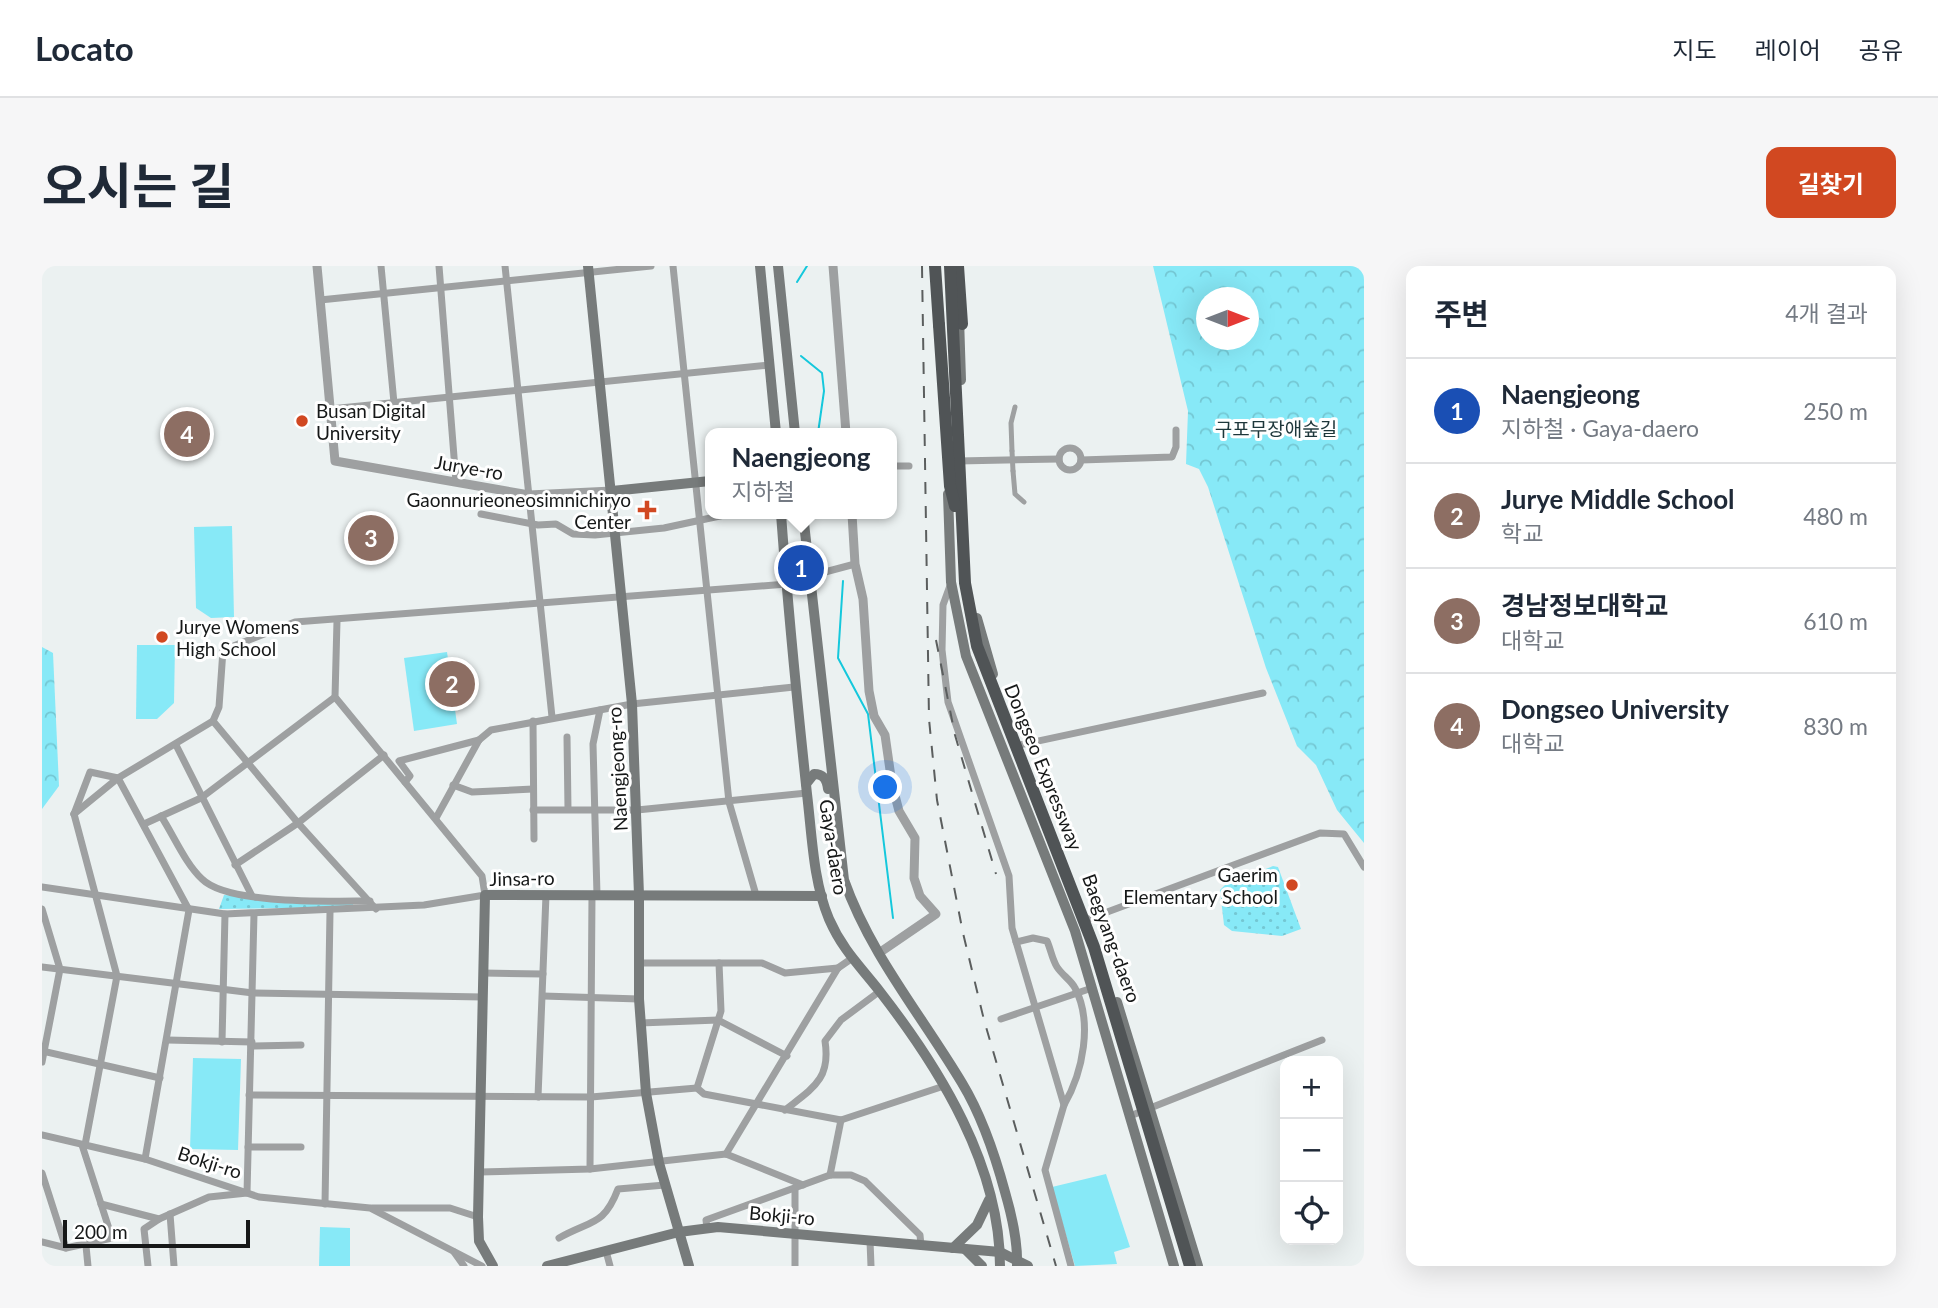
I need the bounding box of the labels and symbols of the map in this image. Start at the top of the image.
north arrow [1196,287,1259,350]
place label: Busan Digital University [316,399,426,444]
pin: 4 [164,408,210,460]
marker: Busan Digital University [294,413,310,429]
park label: 구포무장애숲길 [1215,417,1337,440]
street label: Jurye-ro [433,450,505,484]
place label: Gaonnurieoneosimnichiryo Center [406,488,631,533]
marker: Gaonnurieoneosimnichiryo Center [637,500,657,520]
pin: 3 [348,512,394,564]
pin: 1 [778,542,824,594]
place label: Jurye Womens High School [176,615,299,660]
marker: Jurye Womens High School [154,629,170,645]
pin: 2 [429,658,475,710]
street label: Dongseo Expressway [1000,680,1088,854]
street label: Naengjeong-ro [602,706,632,832]
your location [868,770,902,804]
street label: Gaya-daero [815,798,853,896]
place label: Gaerim Elementary School [1123,863,1278,908]
street label: Jinsa-ro [489,866,555,890]
street label: Baegyang-daero [1078,870,1146,1006]
marker: Gaerim Elementary School [1284,877,1300,893]
street label: Bokji-ro [175,1141,245,1183]
street label: Bokji-ro [748,1201,816,1229]
scale bar [63,1217,250,1249]

